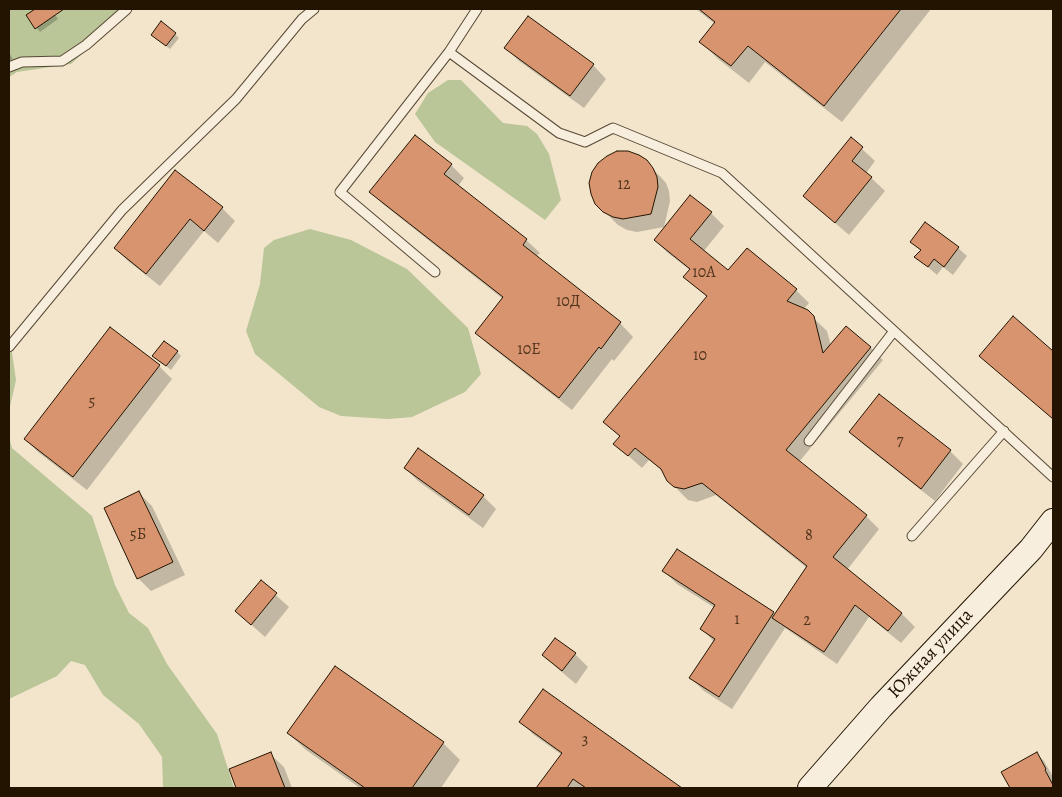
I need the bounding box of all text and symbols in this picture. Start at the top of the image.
house number: 12 [617,175,631,195]
house number: 10А [692,263,716,283]
house number: 10Д [556,292,580,312]
house number: 10Е [517,340,541,360]
house number: 10 [693,346,707,366]
house number: 5 [89,392,95,412]
house number: 7 [897,431,903,451]
house number: 5Б [130,525,146,545]
house number: 8 [805,526,813,546]
street label: Южная улица [884,604,978,704]
house number: 1 [734,610,740,630]
house number: 2 [803,611,811,631]
house number: 3 [582,730,588,750]

